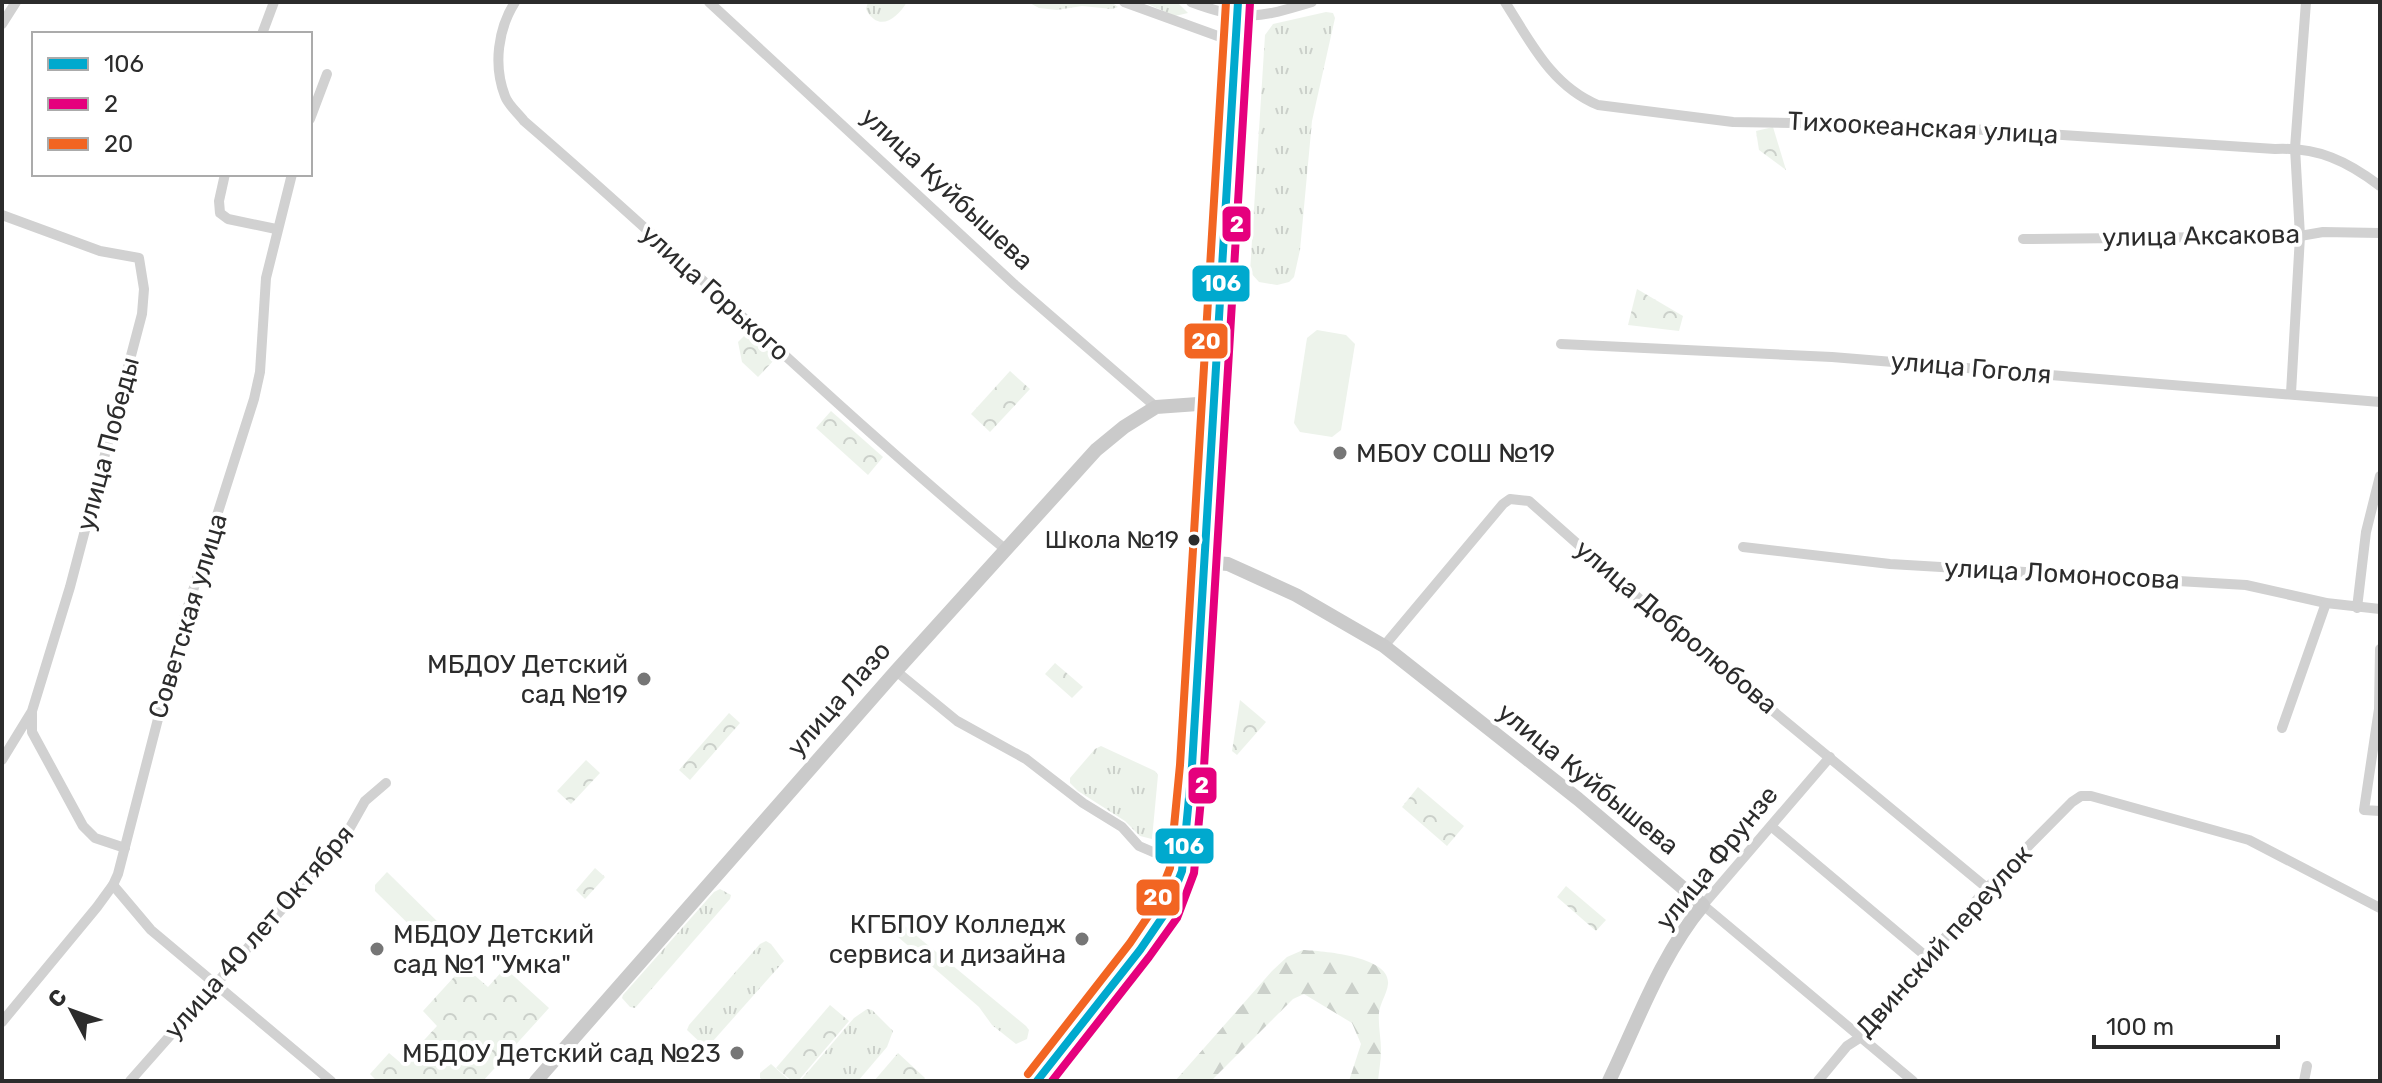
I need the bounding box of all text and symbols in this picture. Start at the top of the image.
legend [32,32,312,176]
text: 106 [104,50,144,78]
text: 2 [104,90,118,118]
street label: улица Куйбышева [855,101,1039,277]
street label: Тихоокеанская улица [1787,105,2059,151]
text: 20 [104,130,133,158]
line badge: 2 [1221,205,1252,243]
text: 2 [1230,211,1244,238]
street label: улица Горького [634,218,796,368]
street label: улица Аксакова [2102,219,2300,253]
line badge: 106 [1191,264,1251,303]
text: 106 [1201,270,1241,297]
line badge: 20 [1183,322,1229,360]
text: 20 [1191,328,1221,355]
street label: улица Гоголя [1889,346,2053,390]
street label: улица Победы [70,354,146,534]
place label: МБОУ СОШ №19 [1356,438,1555,469]
marker: МБОУ СОШ №19 [1331,444,1349,462]
street label: Советская улица [142,510,234,722]
place label: Школа №19 [1045,526,1179,554]
marker: Школа №19 [1186,532,1202,548]
street label: улица Добролюбова [1569,533,1783,721]
street label: улица Ломоносова [1943,552,2181,596]
street label: улица Лазо [781,635,897,763]
place label: МБДОУ Детский сад №19 [427,649,628,710]
marker: МБДОУ Детский сад №19 [635,670,653,688]
street label: улица Куйбышева [1491,696,1685,862]
line badge: 2 [1187,766,1218,805]
text: 2 [1195,772,1209,799]
street label: улица Фрунзе [1649,780,1785,936]
street label: улица 40 лет Октября [158,819,360,1045]
line badge: 106 [1154,827,1215,865]
text: 106 [1164,833,1204,860]
street label: Двинский переулок [1850,838,2038,1043]
line badge: 20 [1135,878,1181,917]
text: 20 [1143,884,1173,911]
place label: КГБПОУ Колледж сервиса и дизайна [829,909,1066,970]
place label: МБДОУ Детский сад №1 "Умка" [393,919,594,980]
marker: КГБПОУ Колледж сервиса и дизайна [1073,930,1091,948]
marker: МБДОУ Детский сад №1 "Умка" [368,940,386,958]
north arrow [32,971,112,1051]
text: С [42,984,73,1013]
scale bar [2094,999,2278,1049]
text: 100 m [2106,1013,2174,1041]
place label: МБДОУ Детский сад №23 [402,1038,721,1069]
marker: МБДОУ Детский сад №23 [728,1044,746,1062]

